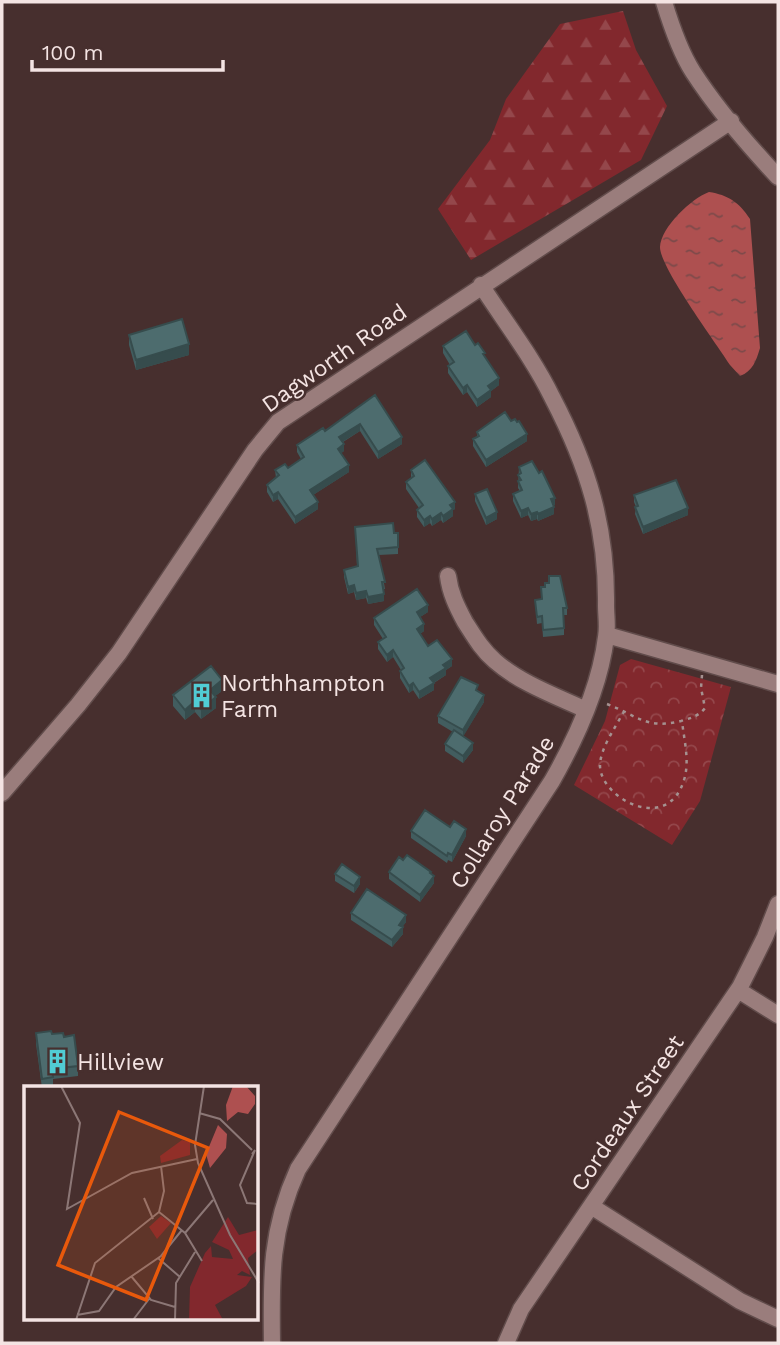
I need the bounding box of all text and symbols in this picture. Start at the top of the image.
scale bar [32,28,222,72]
text: 100 m [42,40,104,65]
street label: Dagworth Road [257,298,412,418]
place label: Northhampton Farm [221,670,385,723]
building icon: Northhampton Farm [187,682,215,710]
street label: Collaroy Parade [445,731,560,894]
street label: Cordeaux Street [565,1030,690,1196]
building icon: Hillview [43,1048,71,1076]
place label: Hillview [77,1049,164,1076]
inset map [24,1086,259,1320]

